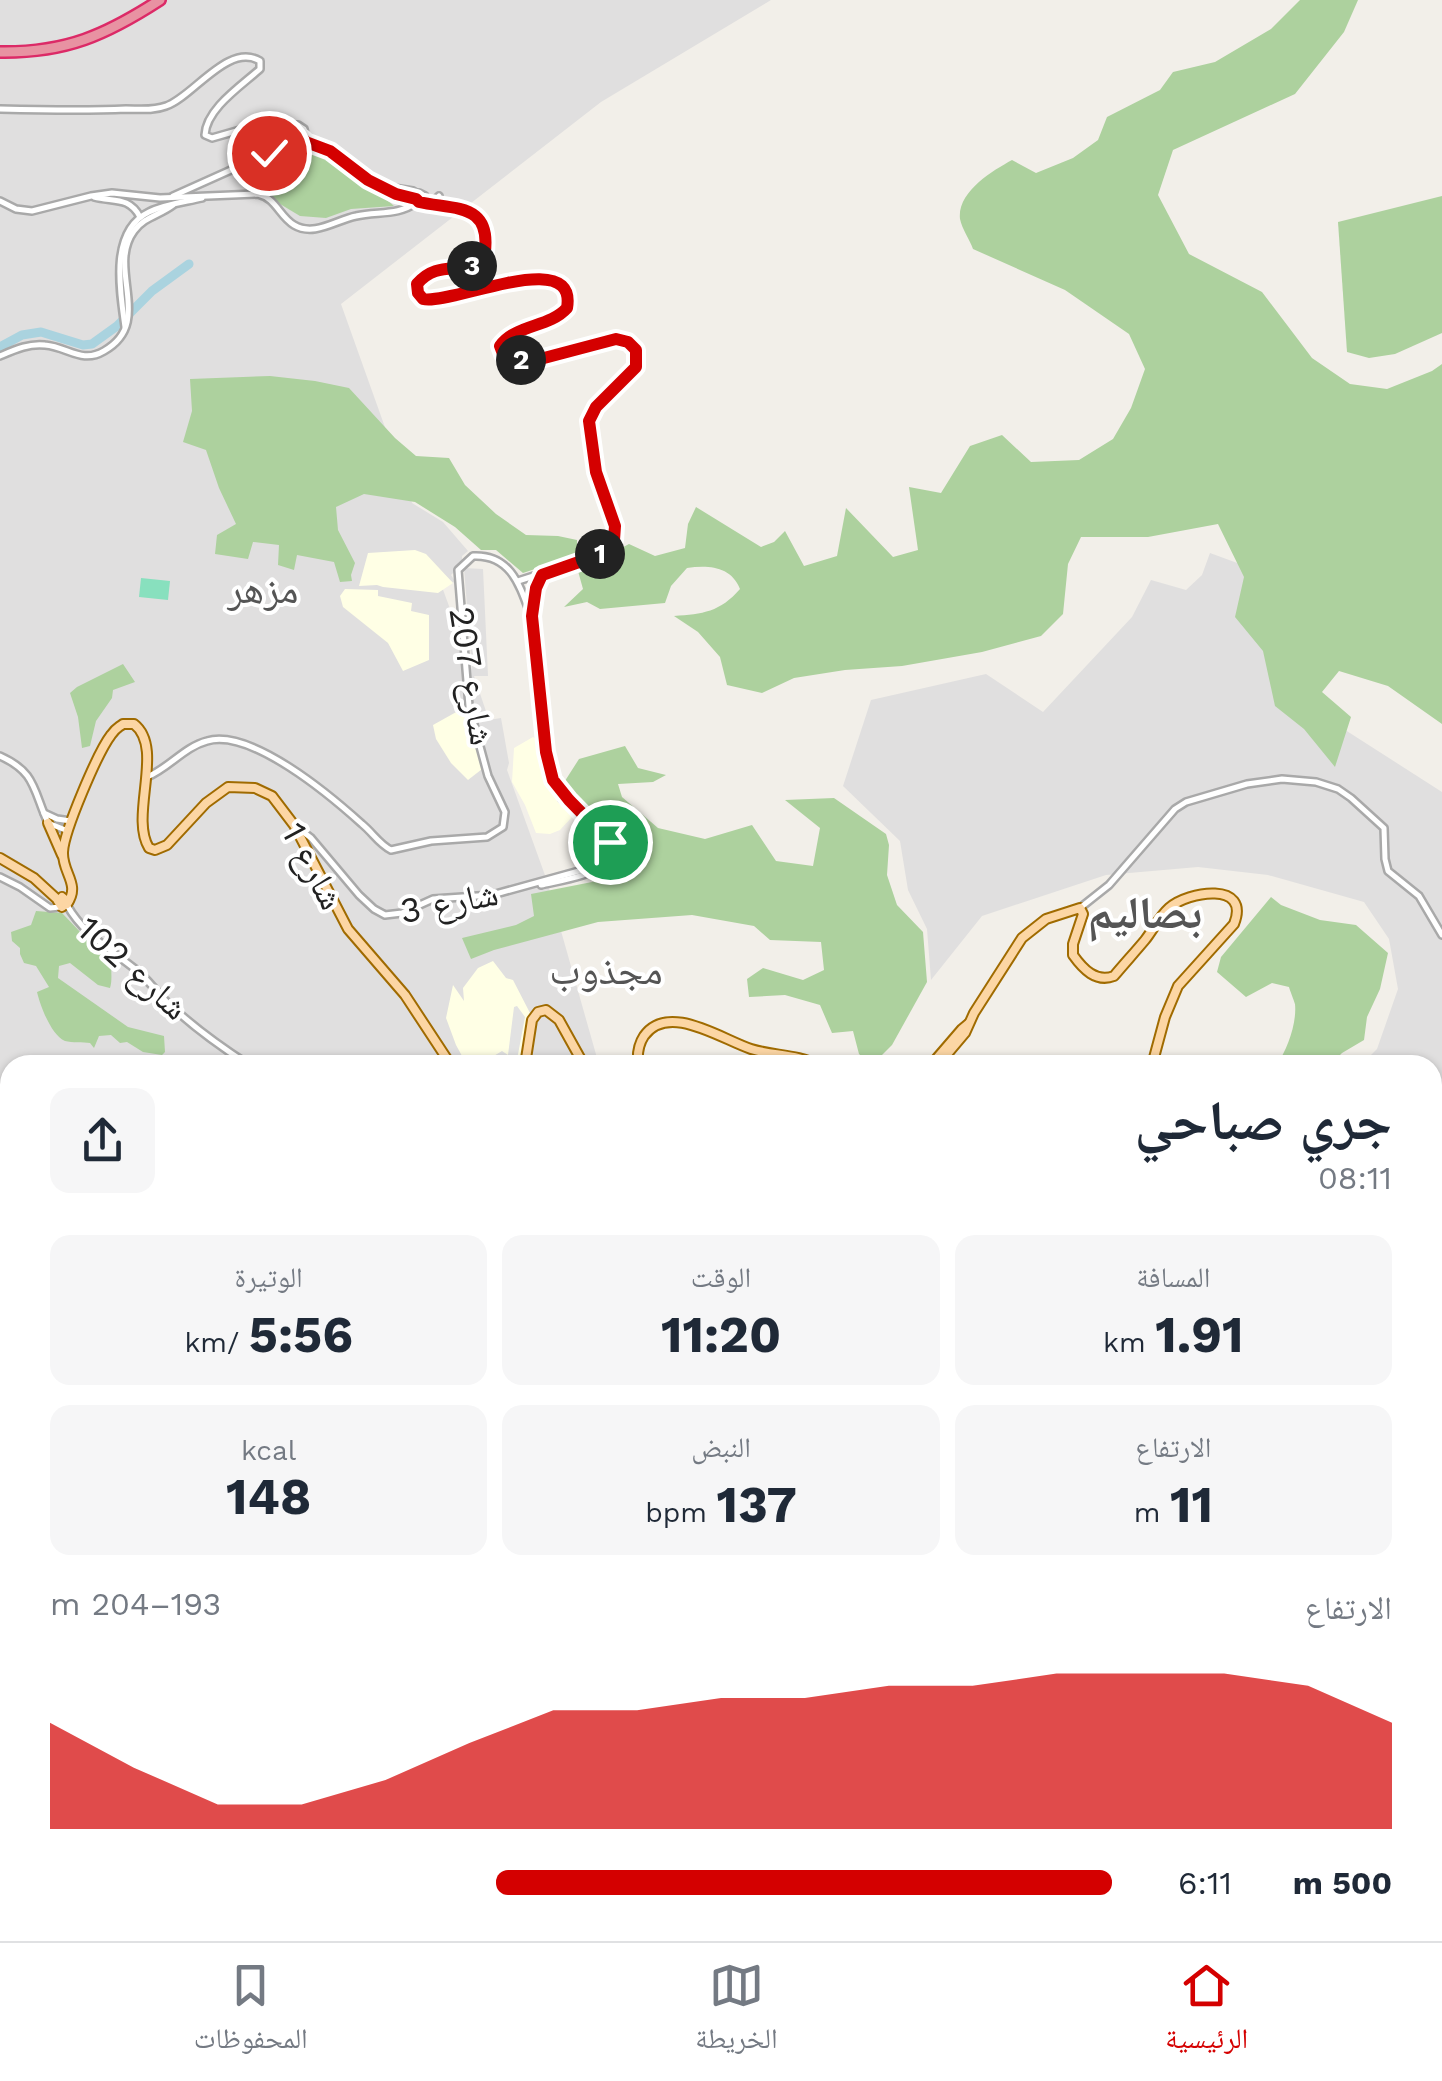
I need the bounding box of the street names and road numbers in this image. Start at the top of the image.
street label: شارع 207 [439,604,504,748]
street label: شارع 1 [272,815,353,917]
street label: شارع 3 [396,872,502,933]
street label: شارع 102 [68,907,197,1029]

